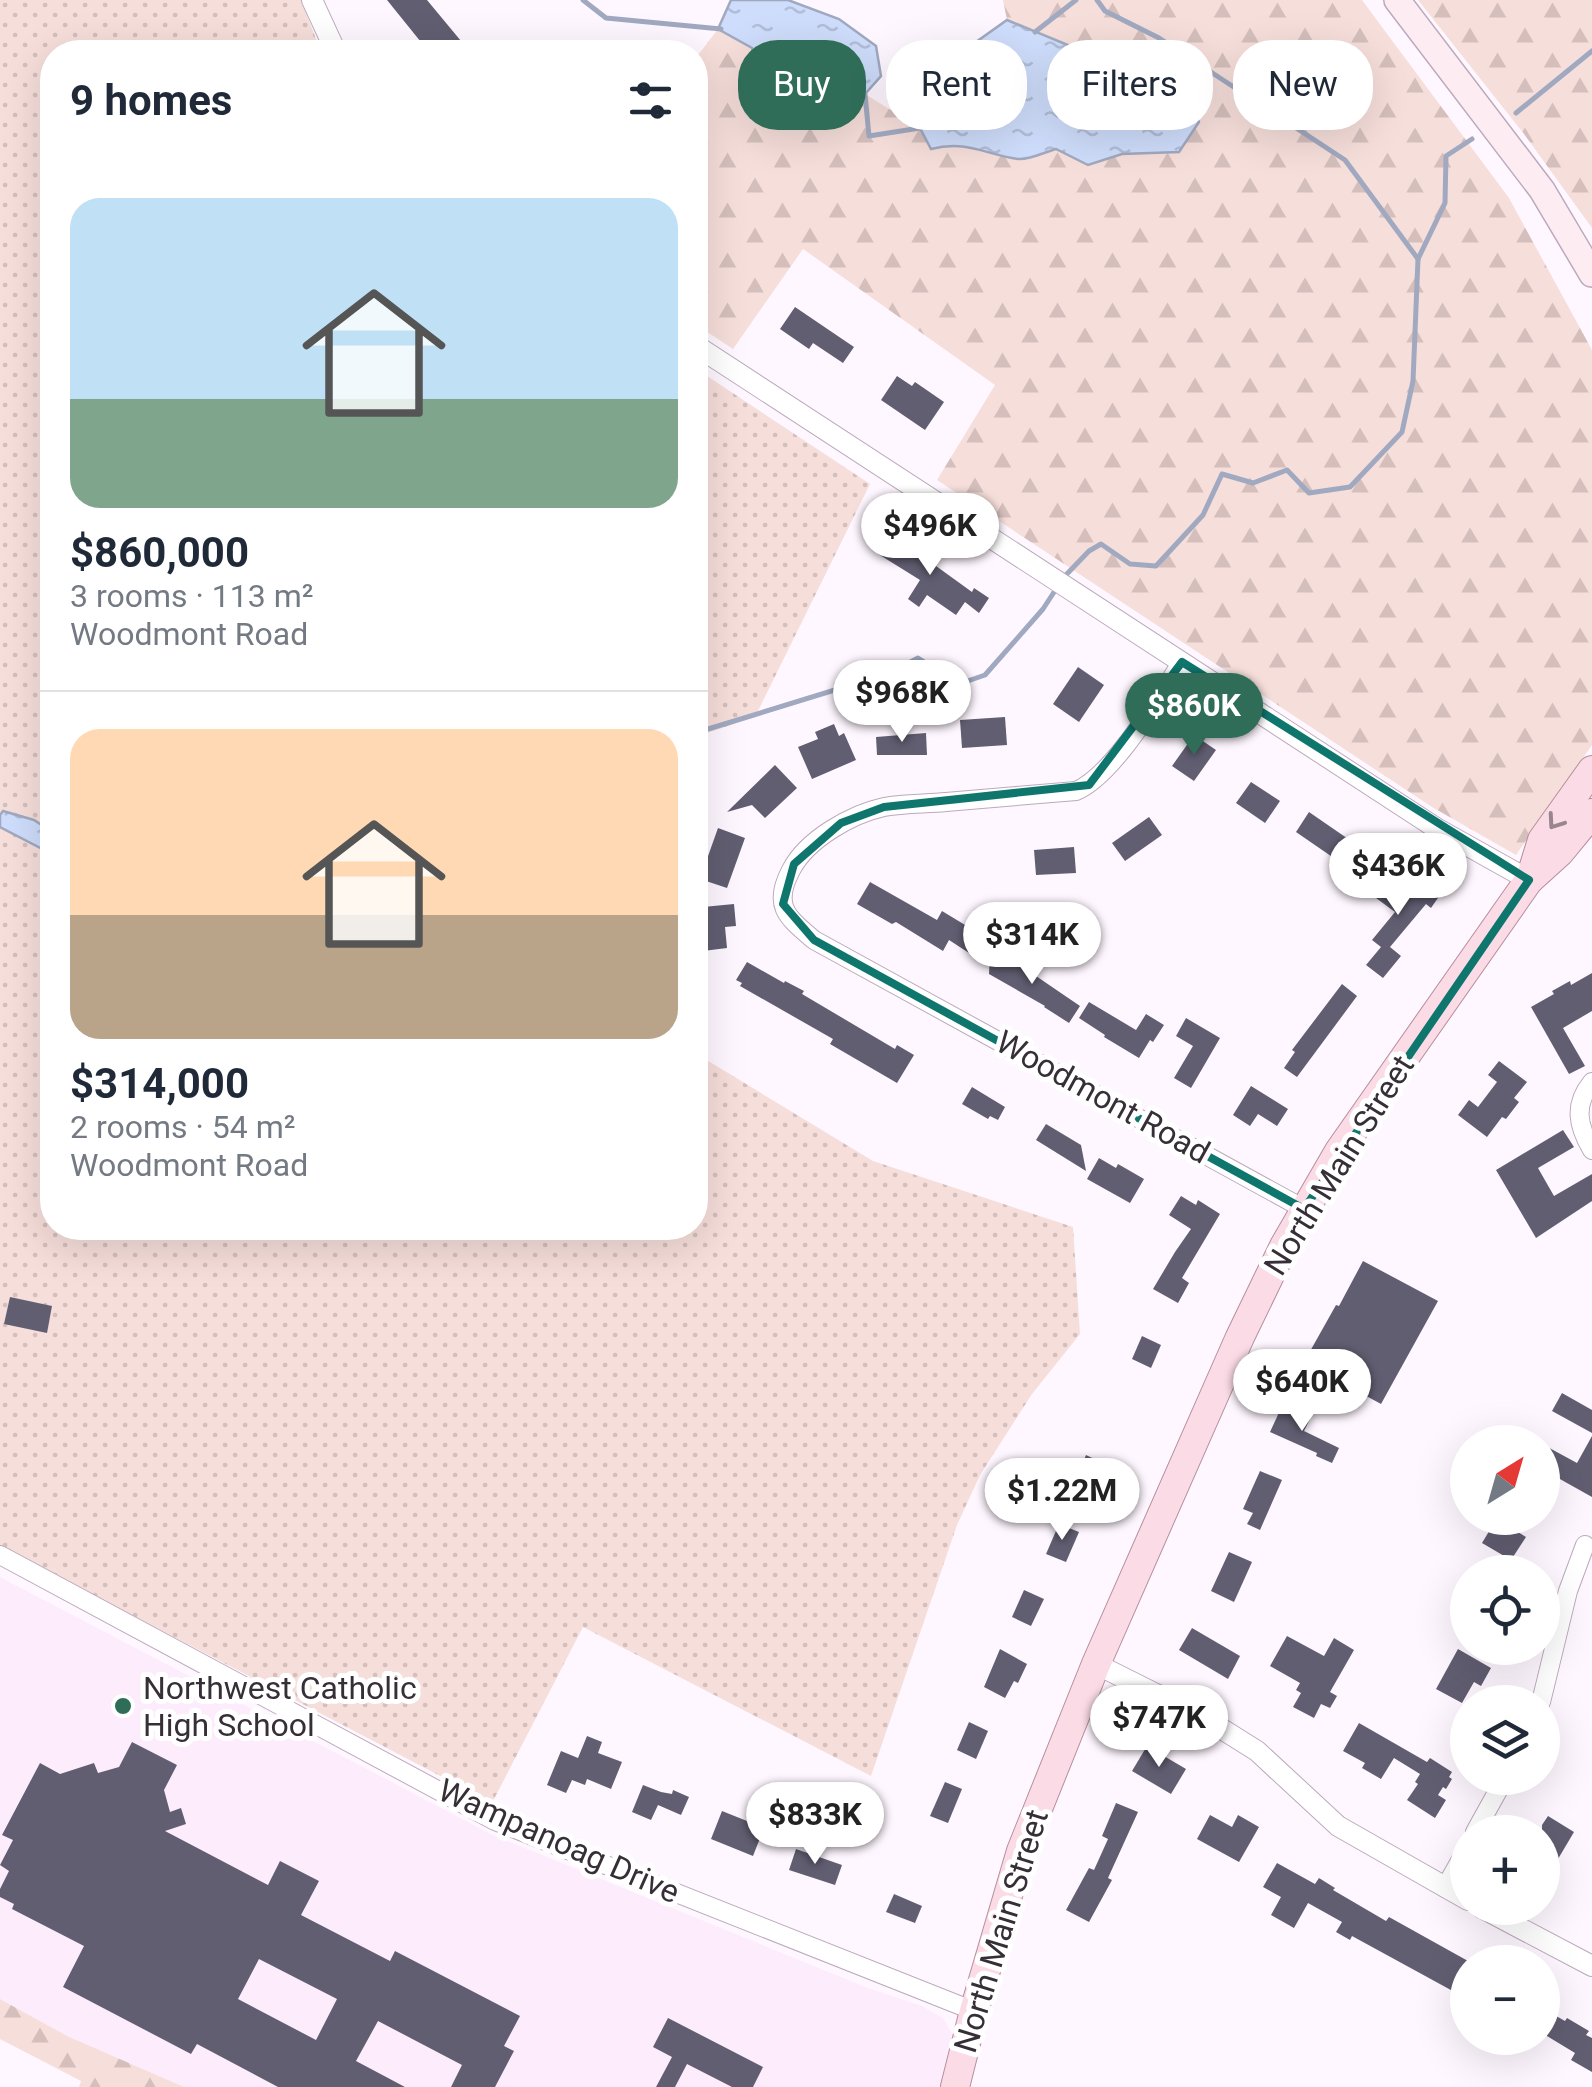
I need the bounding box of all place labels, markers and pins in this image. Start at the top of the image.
pin: $496K [860,493,1000,578]
pin: $968K [832,660,972,745]
pin: $860K [1124,673,1264,758]
pin: $436K [1328,833,1468,918]
pin: $314K [962,902,1102,987]
pin: $640K [1232,1349,1372,1434]
pin: $1.22M [981,1458,1143,1543]
place label: Northwest Catholic High School [143,1669,417,1744]
pin: $747K [1089,1685,1229,1770]
marker: Northwest Catholic High School [112,1695,134,1717]
pin: $833K [745,1782,885,1867]

